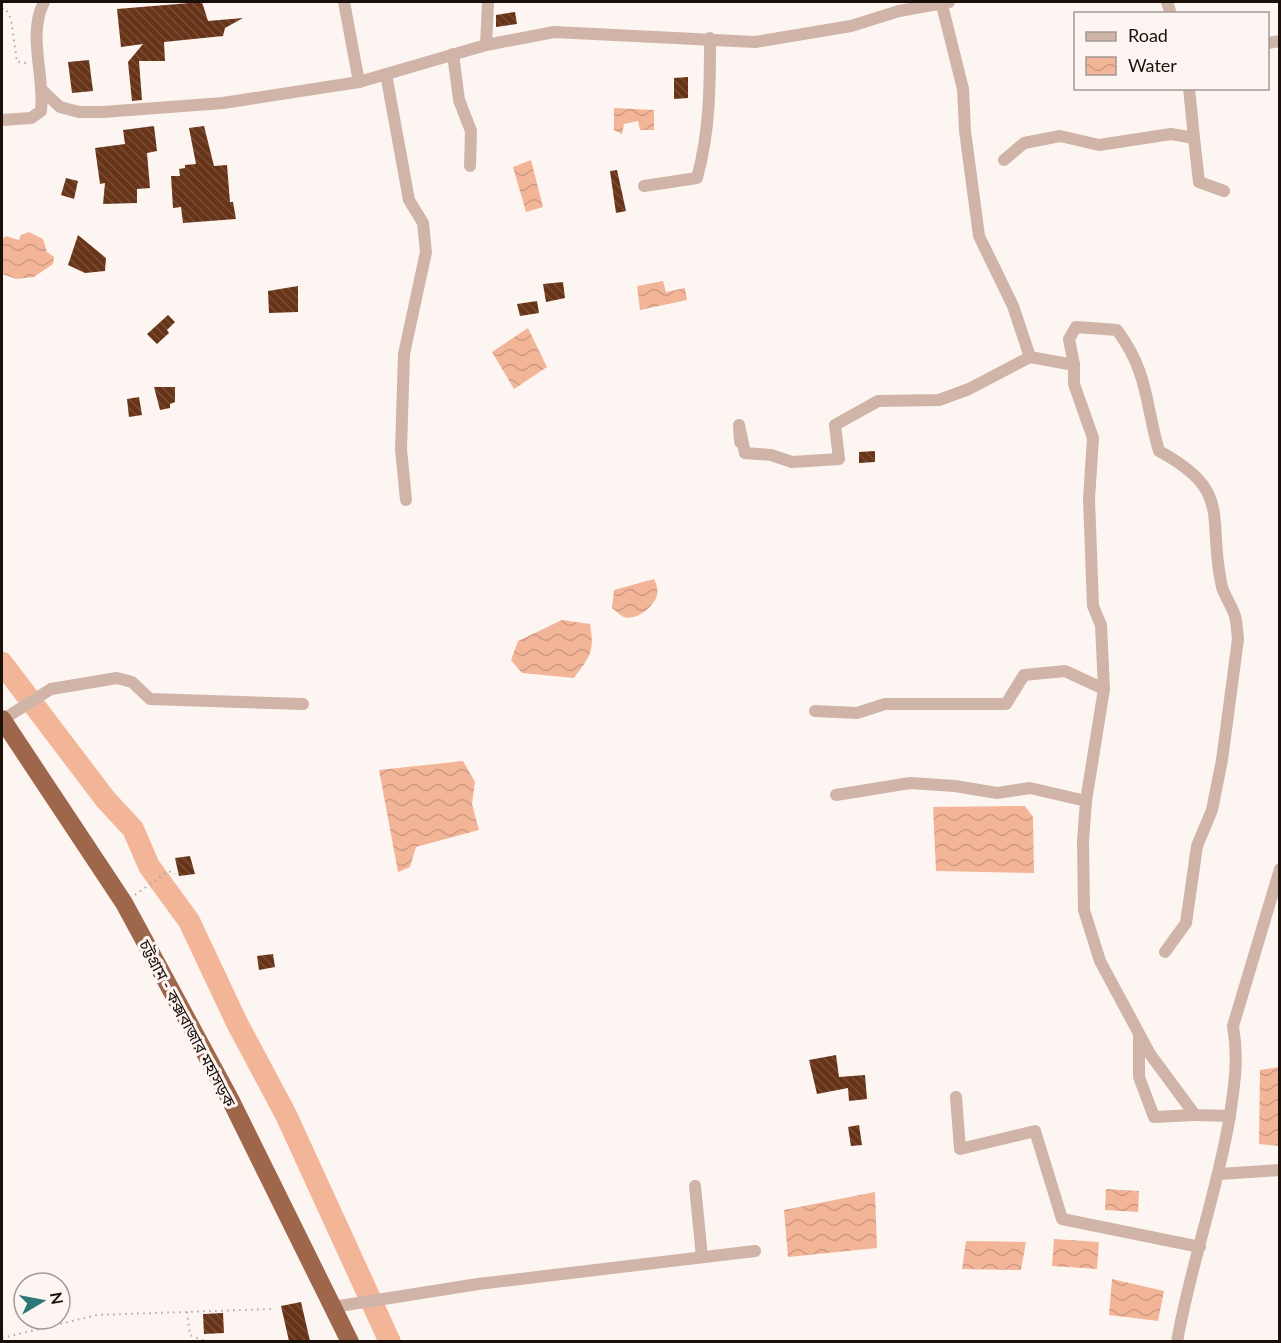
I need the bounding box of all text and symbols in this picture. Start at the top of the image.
legend [1074,12,1269,90]
text: Road [1128,24,1168,46]
text: Water [1128,54,1177,76]
street label: চট্টগ্রাম - কক্সবাজার মহাসড়ক [135,935,241,1111]
north arrow [12,1271,72,1331]
text: N [47,1291,68,1306]

